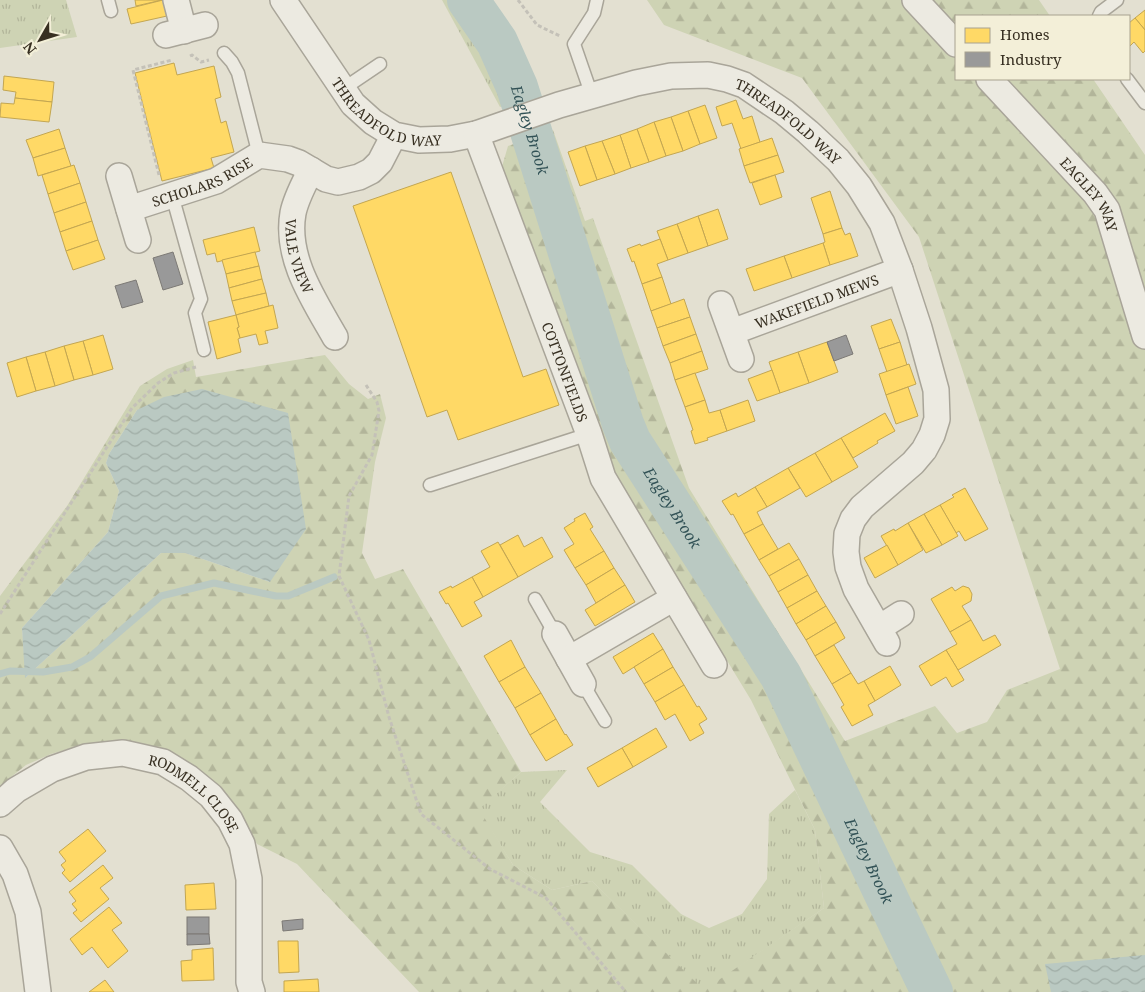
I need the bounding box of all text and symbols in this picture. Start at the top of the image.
north arrow [15,15,65,65]
legend [955,15,1130,80]
text: Homes [1000,24,1050,44]
text: N [19,38,40,59]
text: Industry [1000,49,1062,69]
street label: THREADFOLD WAY [328,73,442,151]
street label: THREADFOLD WAY [733,73,846,168]
water label: Eagley Brook [507,82,554,177]
street label: SCHOLARS RISE [149,152,256,211]
street label: EAGLEY WAY [1057,153,1123,234]
street label: VALE VIEW [282,218,319,297]
street label: WAKEFIELD MEWS [752,269,881,332]
street label: COTTONFIELDS [538,319,593,424]
water label: Eagley Brook [639,462,706,552]
street label: RODMELL CLOSE [147,750,244,836]
water label: Eagley Brook [840,814,898,907]

